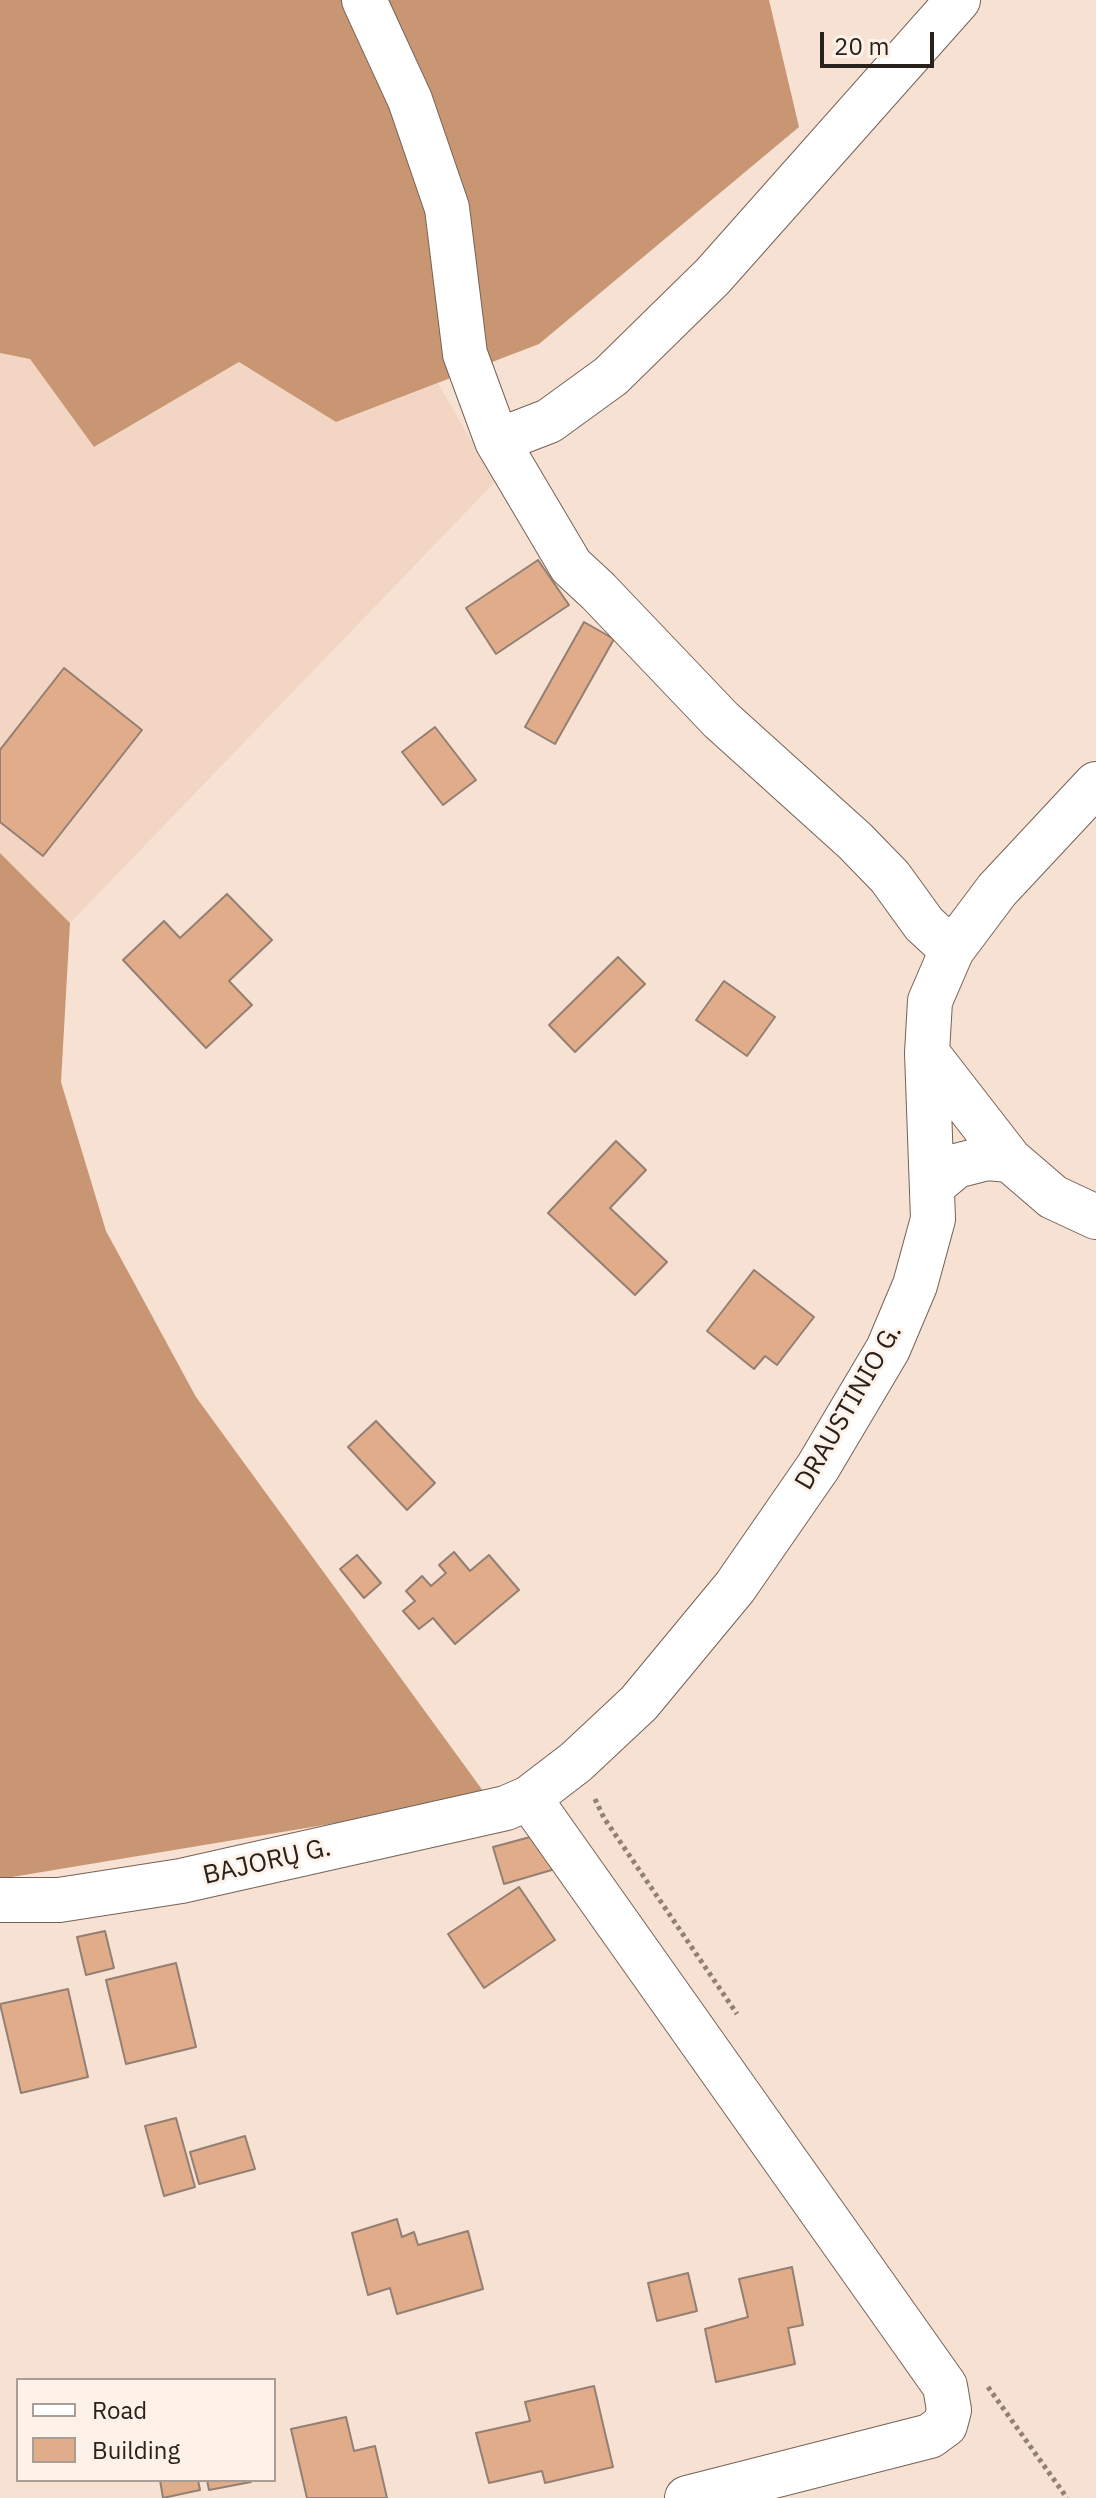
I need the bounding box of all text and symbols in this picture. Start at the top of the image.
scale bar [824,16,938,66]
text: 20 m [834,30,889,62]
street label: DRAUSTINIO G. [789,1319,909,1495]
street label: BAJORŲ G. [200,1832,334,1892]
legend [16,2378,276,2482]
text: Road [92,2394,147,2426]
text: Building [92,2434,180,2466]

